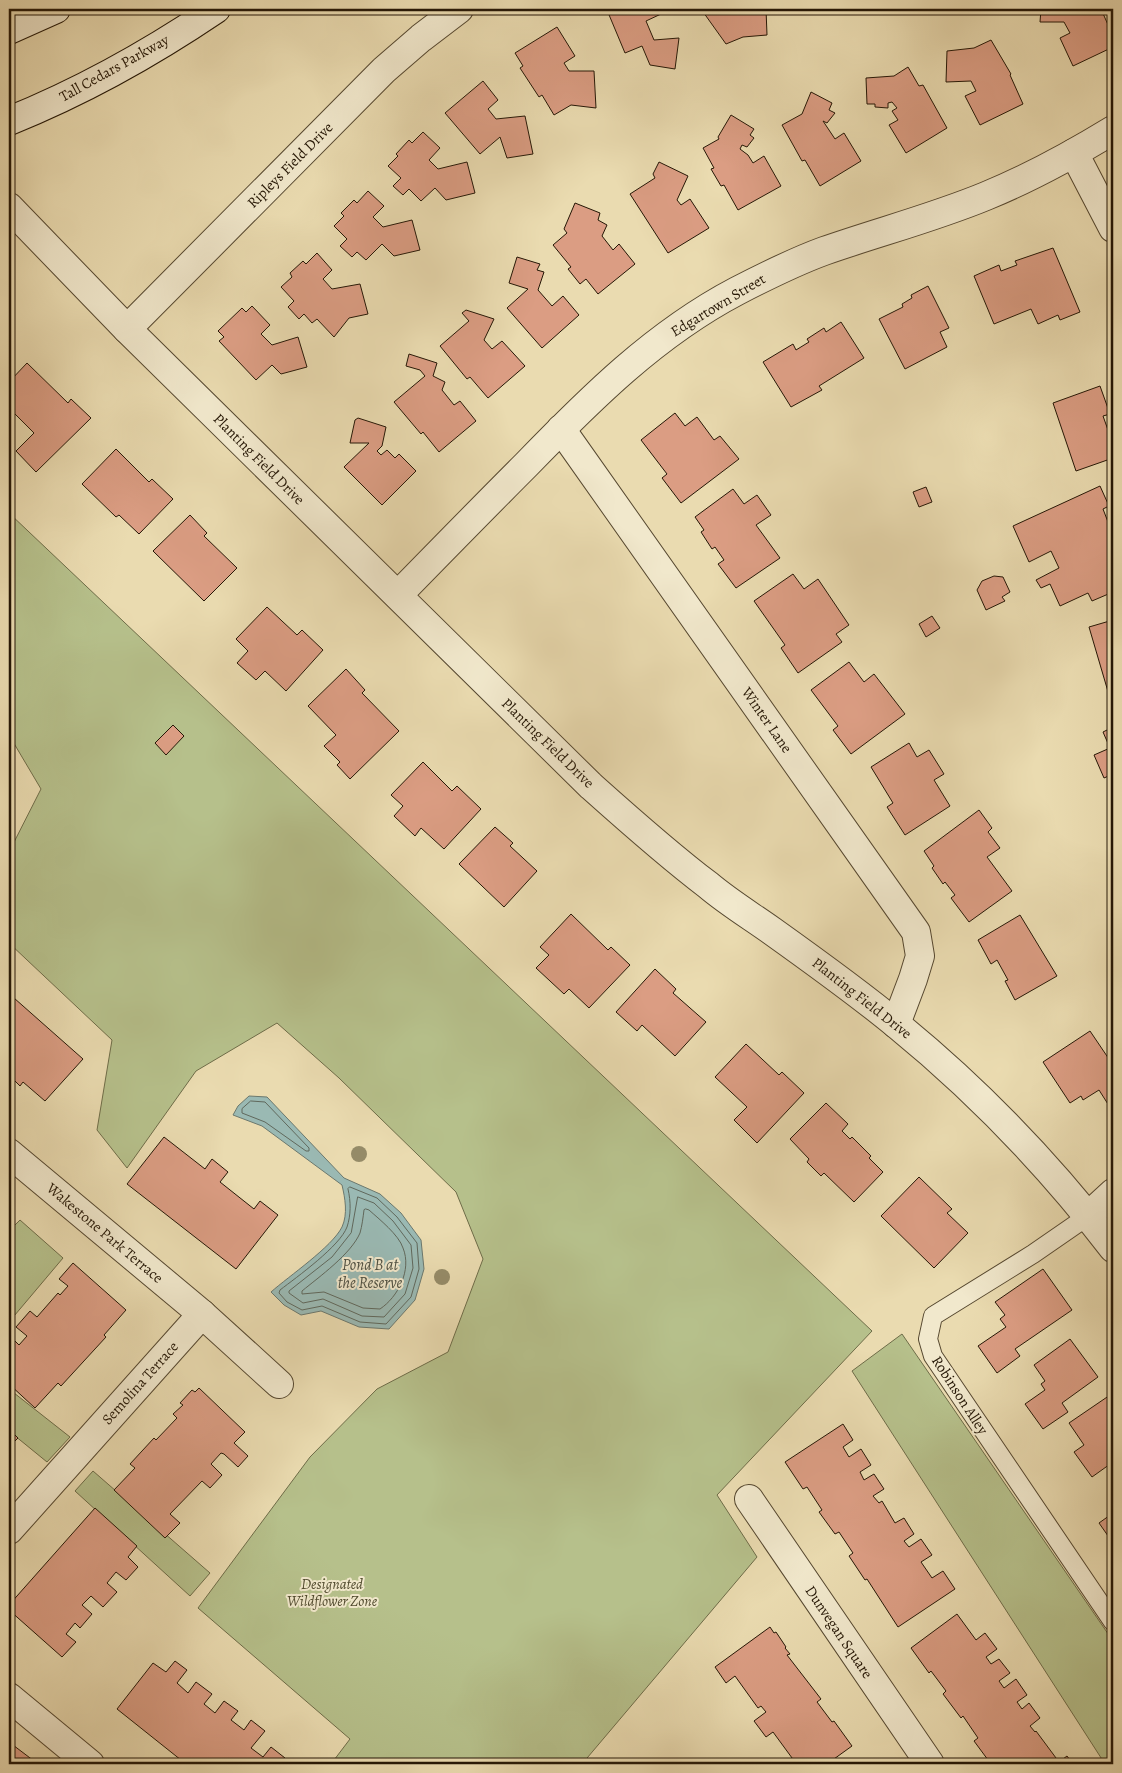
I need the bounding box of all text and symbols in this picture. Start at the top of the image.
street label: Tall Cedars Parkway [56,29,173,106]
street label: Ripleys Field Drive [243,117,338,212]
street label: Edgartown Street [667,269,769,341]
street label: Planting Field Drive [209,409,309,509]
street label: Winter Lane [737,682,797,757]
street label: Planting Field Drive [497,694,599,793]
street label: Planting Field Drive [808,953,916,1044]
street label: Wakestone Park Terrace [42,1178,168,1288]
water label: Pond B at the Reserve [338,1254,403,1294]
street label: Semolina Terrace [97,1337,183,1429]
street label: Robinson Alley [927,1352,993,1439]
park label: Designated Wildflower Zone [287,1574,378,1611]
street label: Dunvegan Square [801,1582,878,1683]

